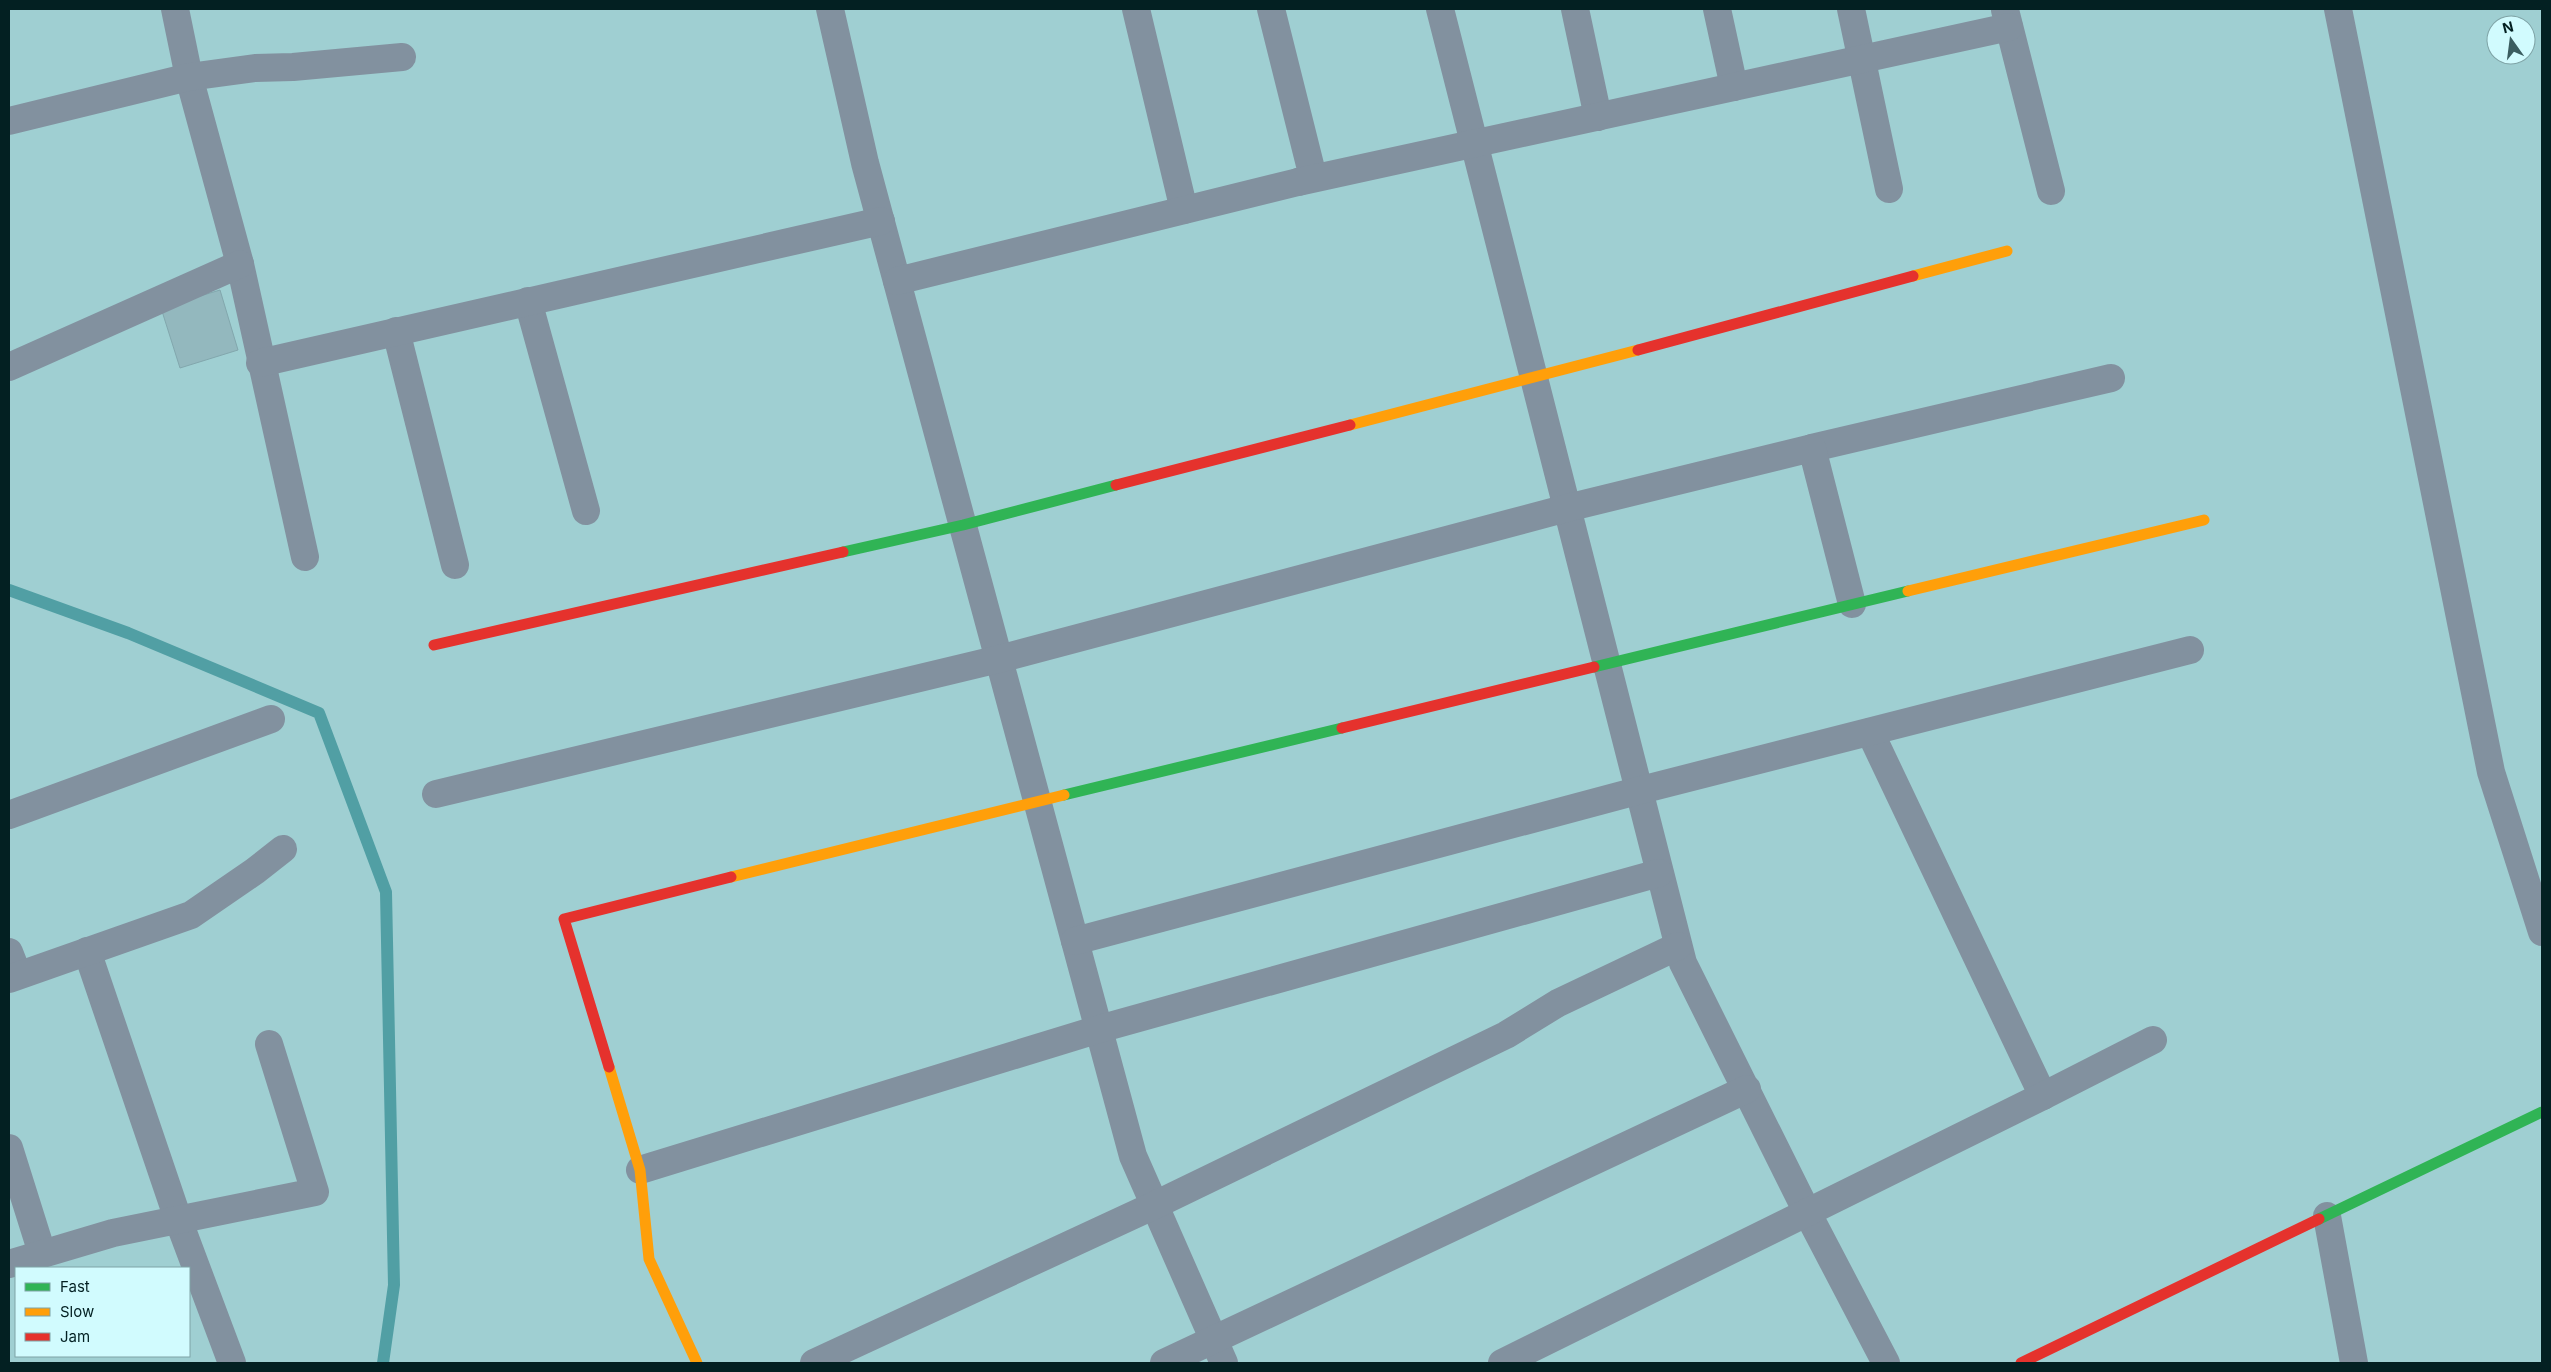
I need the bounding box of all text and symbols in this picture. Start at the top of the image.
north arrow [2486,15,2536,65]
text: N [2501,17,2515,36]
legend [15,1267,190,1357]
text: Fast [60,1277,90,1296]
text: Slow [60,1302,94,1321]
text: Jam [60,1327,90,1346]

